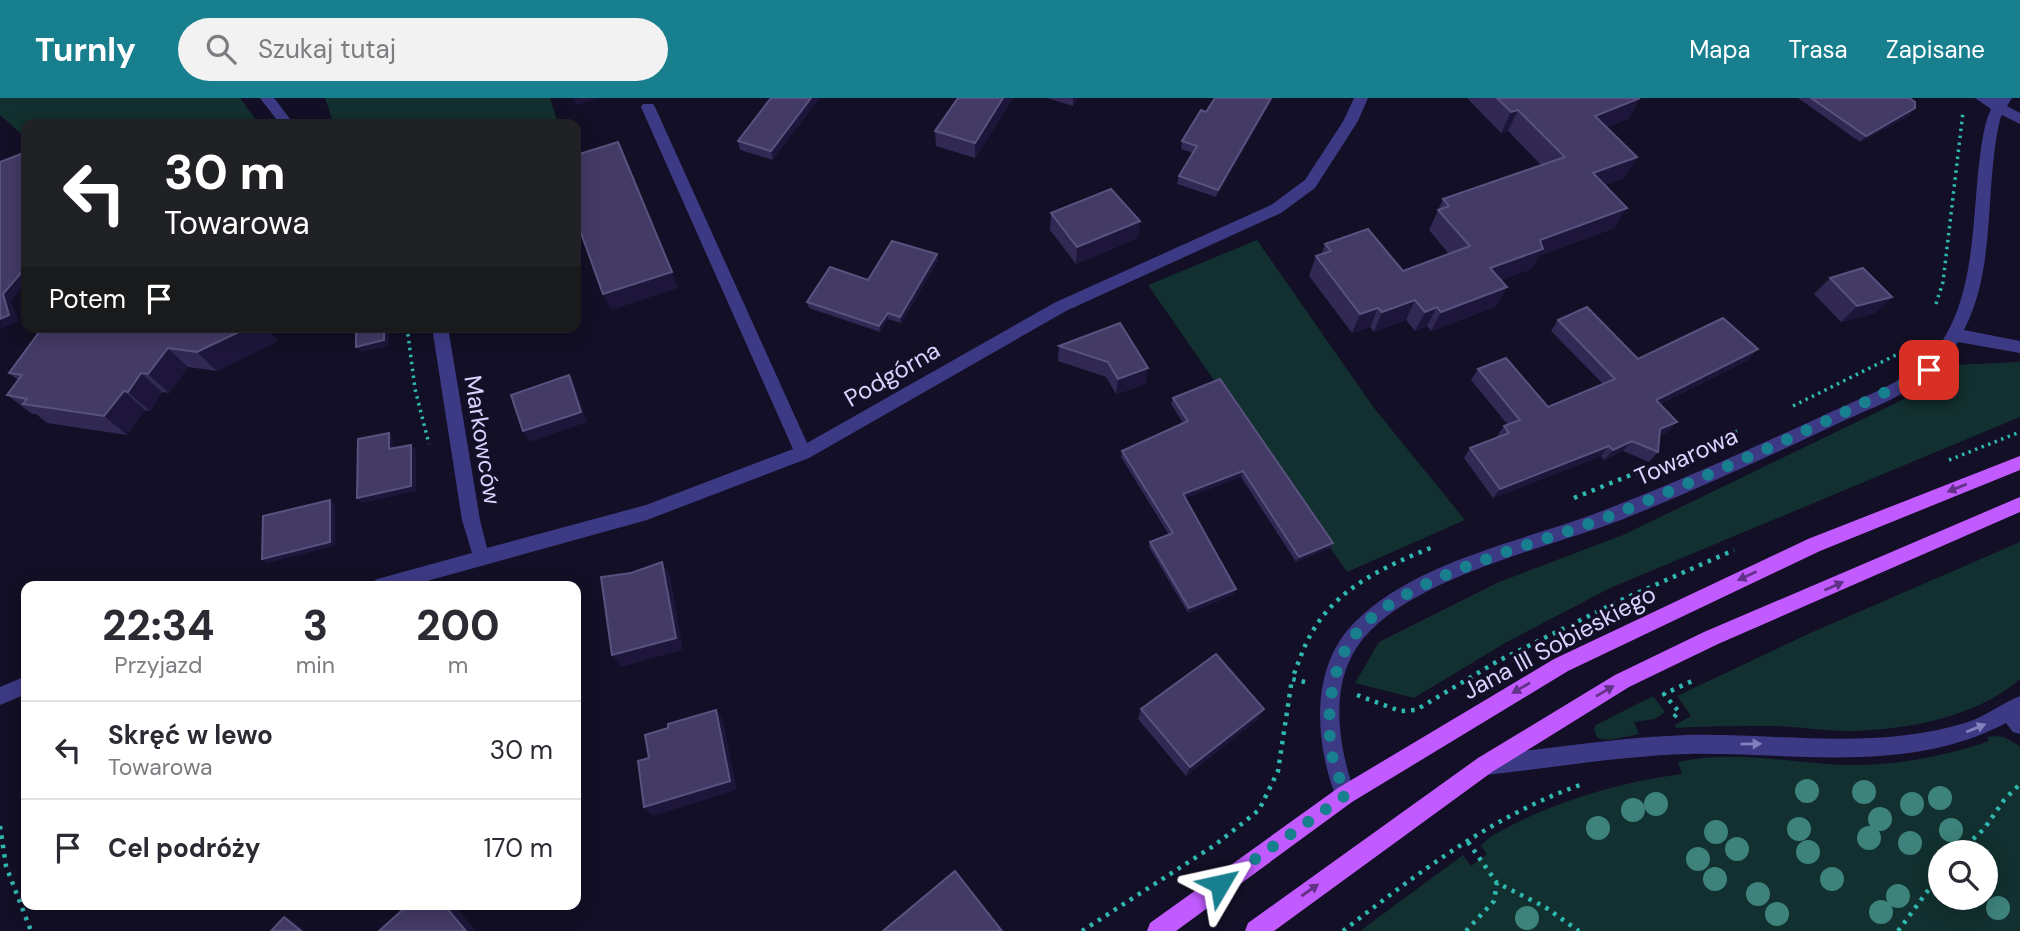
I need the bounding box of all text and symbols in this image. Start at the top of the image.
search box [178,18,668,81]
text: Turnly [35,28,136,71]
icon: search [202,30,240,68]
text: Szukaj tutaj [258,32,396,66]
text: Mapa [1689,34,1751,65]
text: Trasa [1789,34,1848,65]
text: Zapisane [1886,34,1985,65]
text: 30 m [164,140,286,204]
icon: left [49,147,140,238]
text: Towarowa [164,202,310,244]
icon: arrive [140,280,178,318]
text: Potem [49,282,126,316]
street label: Podgórna [839,334,945,414]
pin [1899,340,1959,400]
icon: arrive [1910,351,1948,389]
street label: Markowców [457,373,509,507]
street label: Towarowa [1630,420,1742,492]
one-way arrow [1946,483,1967,494]
one-way arrow [1737,570,1757,582]
street label: Jana III Sobieskiego [1457,578,1661,706]
one-way arrow [1824,580,1845,591]
text: 22:34 [102,598,215,653]
text: 3 [303,598,328,653]
text: 200 [416,598,500,653]
text: Przyjazd [114,650,203,680]
text: min [296,650,335,680]
text: m [448,650,468,680]
one-way arrow [1512,682,1531,694]
one-way arrow [1596,685,1615,697]
text: Skręć w lewo [108,718,273,752]
one-way arrow [1966,722,1987,733]
icon: left [49,731,87,769]
text: 30 m [490,733,553,767]
one-way arrow [1741,738,1763,750]
text: Towarowa [108,752,213,782]
icon: arrive [49,829,87,867]
text: Cel podróży [108,831,261,865]
text: 170 m [484,831,553,865]
map controls [1928,840,1998,910]
button: search [1928,840,1998,910]
position arrow [1183,847,1257,921]
one-way arrow [1301,883,1319,897]

